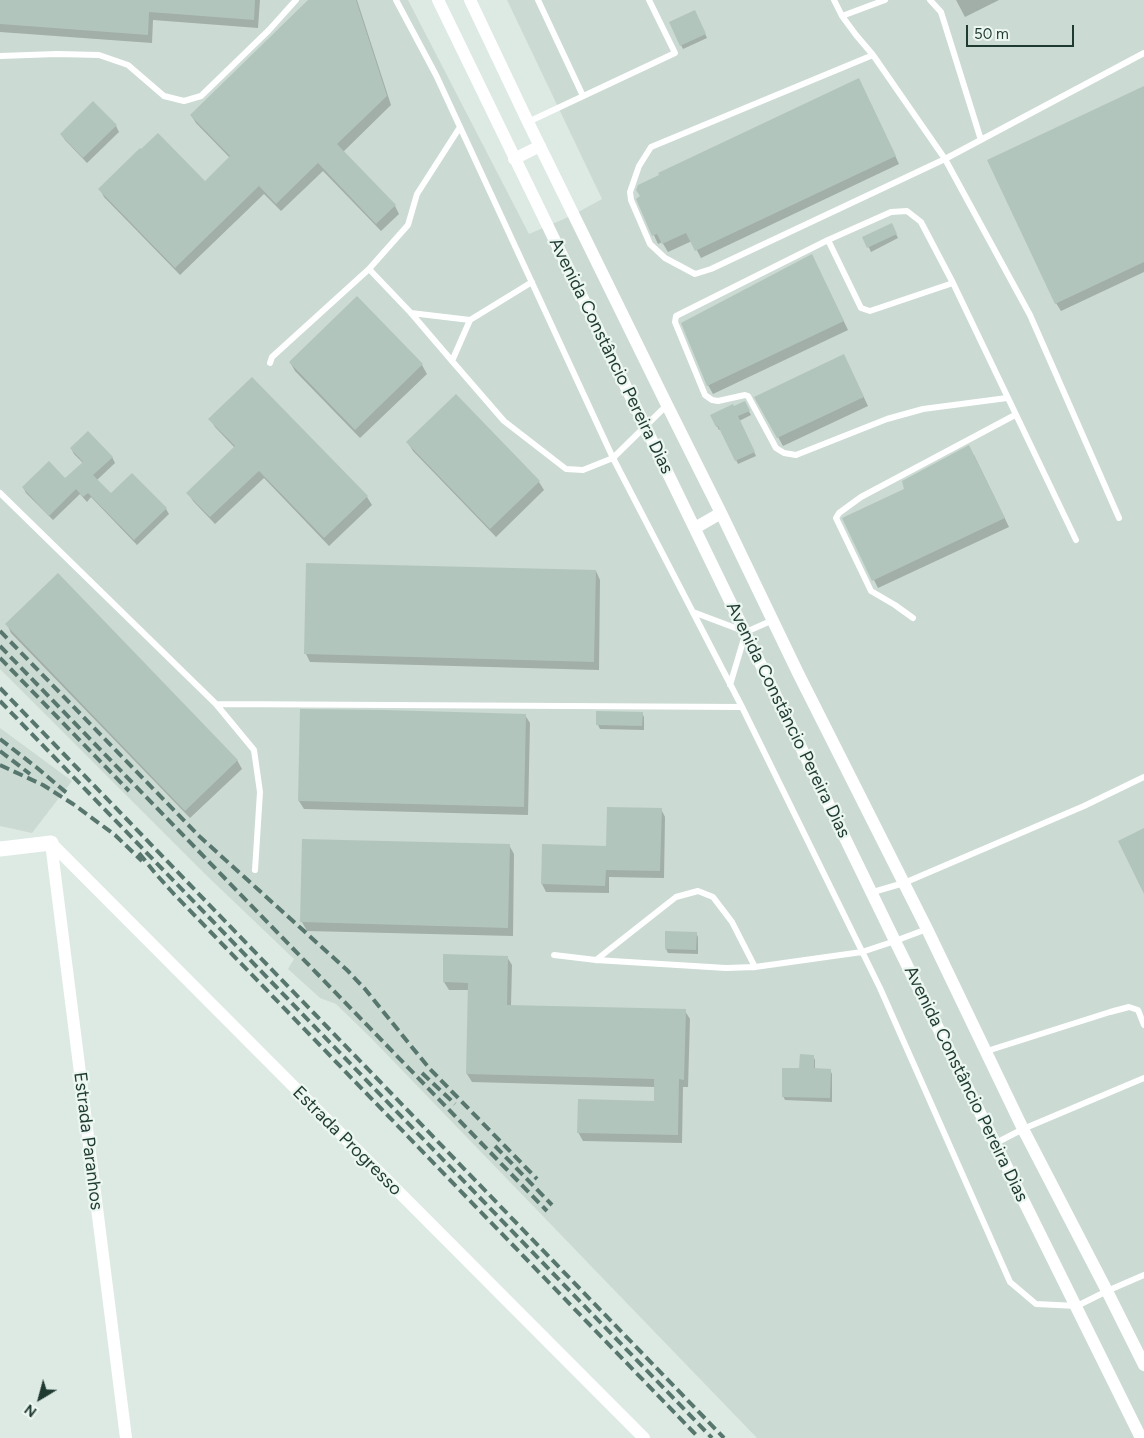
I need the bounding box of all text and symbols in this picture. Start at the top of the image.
scale bar [969,15,1076,47]
text: 50 m [974,25,1009,43]
street label: Avenida Constâncio Pereira Dias [544,234,678,478]
street label: Avenida Constâncio Pereira Dias [721,598,855,842]
street label: Avenida Constâncio Pereira Dias [899,962,1033,1206]
street label: Estrada Paranhos [69,1071,107,1211]
street label: Estrada Progresso [288,1082,406,1200]
north arrow [15,1373,65,1423]
text: N [21,1400,40,1420]

